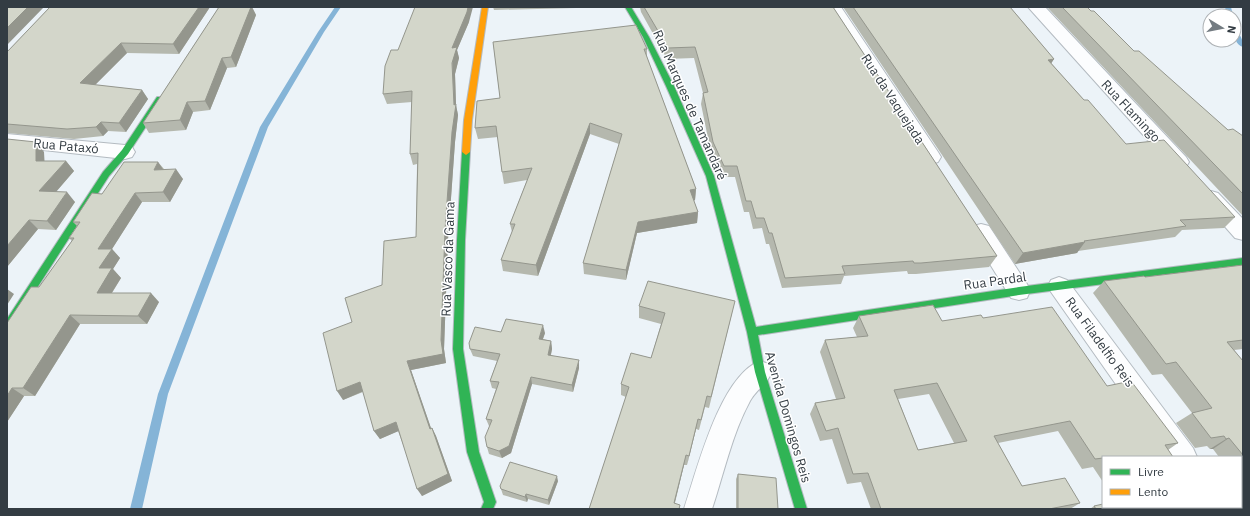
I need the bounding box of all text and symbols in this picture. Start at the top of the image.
north arrow [1202,8,1242,48]
text: N [1224,25,1239,35]
street label: Rua Marques de Tamandaré [649,27,731,183]
street label: Rua da Vaquejada [857,51,929,147]
street label: Rua Flamingo [1098,76,1164,146]
street label: Rua Pataxó [33,135,99,157]
street label: Rua Vasco da Gama [437,201,459,317]
street label: Rua Pardal [963,268,1028,294]
street label: Rua Filadelfio Reis [1062,294,1138,390]
street label: Avenida Domingos Reis [761,349,815,485]
legend [1102,456,1242,508]
text: Livre [1138,464,1164,479]
text: Lento [1138,484,1168,499]

